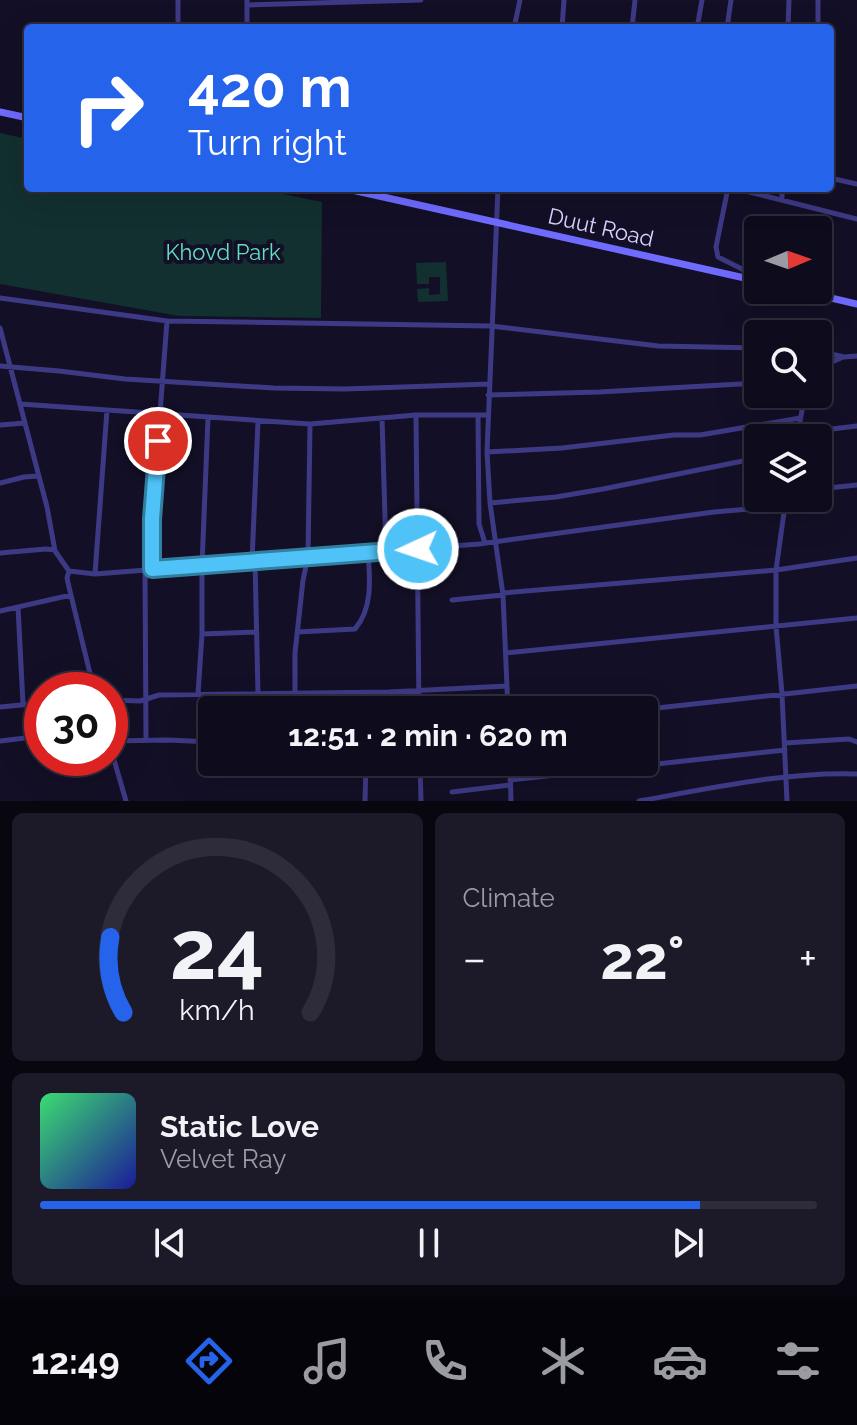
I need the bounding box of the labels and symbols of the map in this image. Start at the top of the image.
street label: Duut Road [546,202,656,252]
north arrow [744,216,832,304]
park label: Khovd Park [165,239,281,265]
pin [124,407,192,475]
position arrow [376,507,460,591]
speed limit sign: 30 [24,672,128,776]

